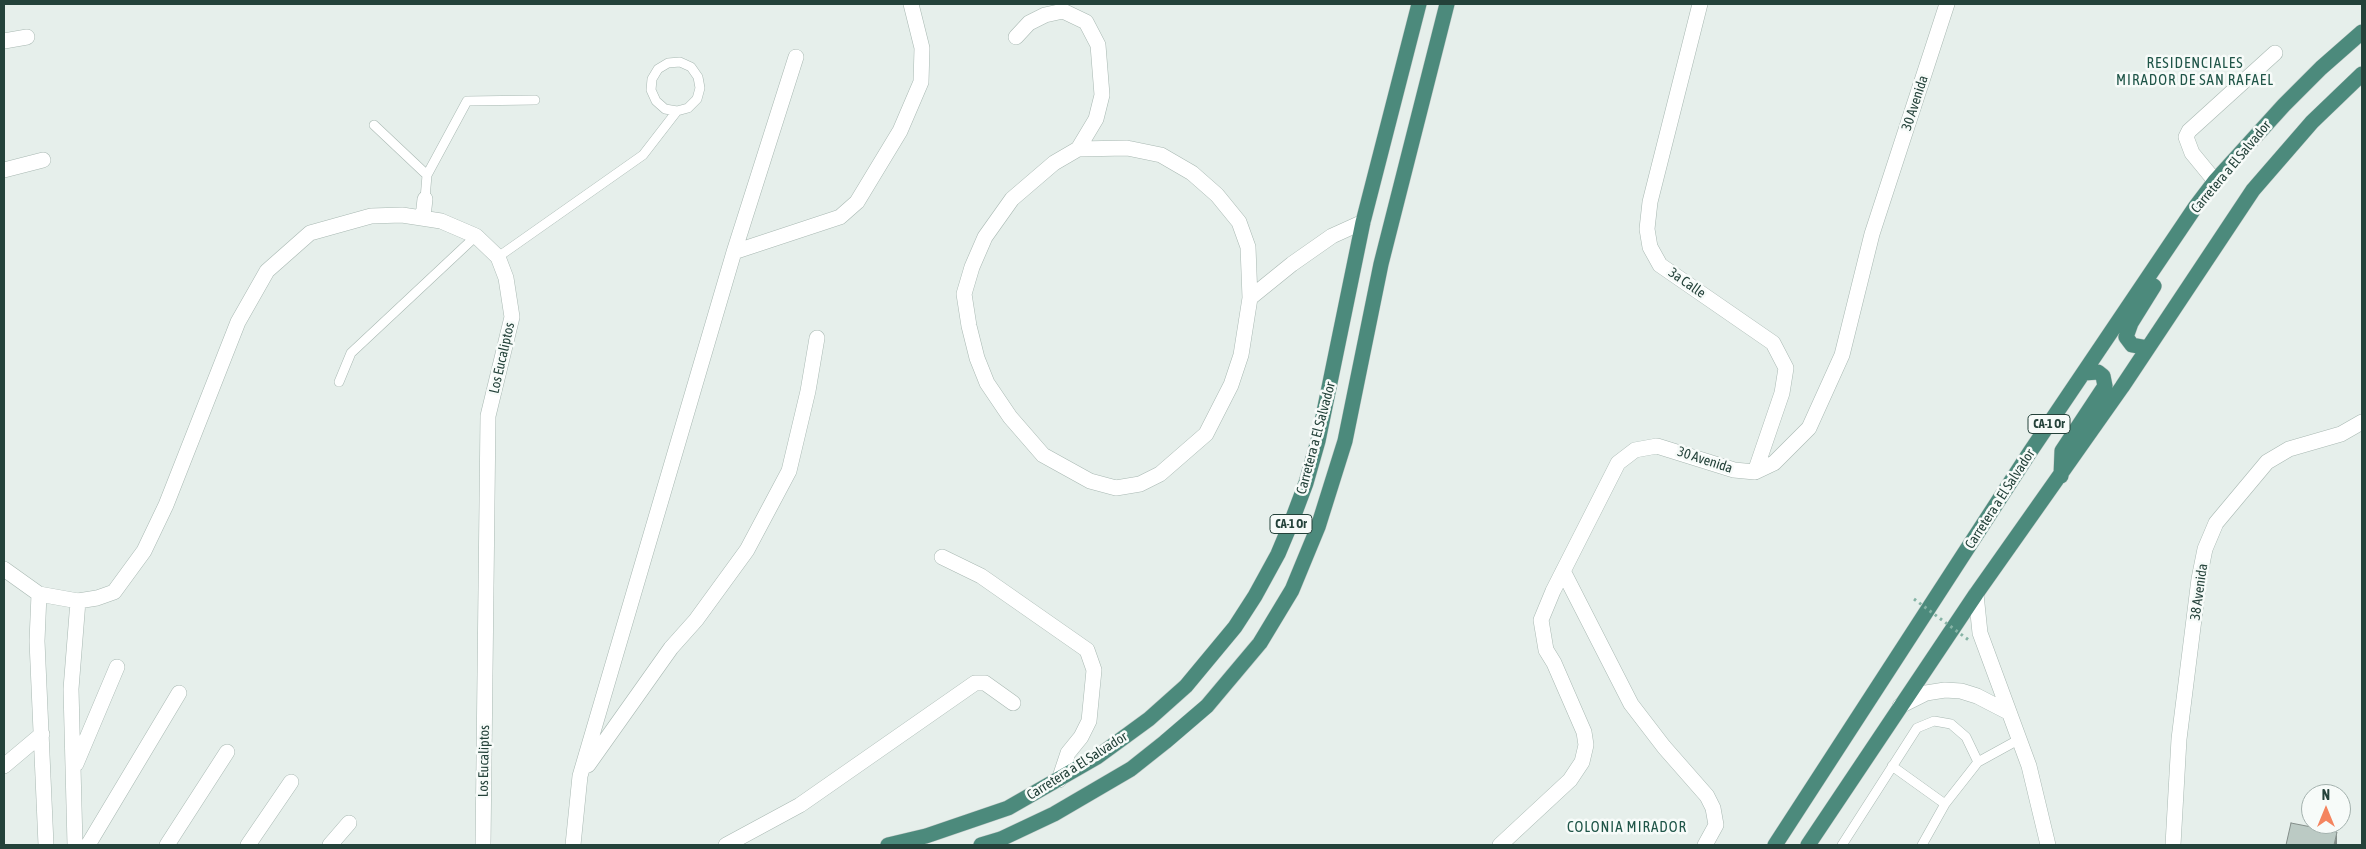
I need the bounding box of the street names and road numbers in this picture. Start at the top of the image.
street label: 30 Avenida [1898,73,1932,133]
street label: Carretera a El Salvador [2187,117,2275,217]
street label: 3a Calle [1665,264,1709,302]
street label: Los Eucaliptos [486,321,518,395]
street label: Carretera a El Salvador [1293,380,1339,496]
road number: CA-1 Or [2028,414,2070,434]
street label: 30 Avenida [1675,443,1735,477]
street label: Carretera a El Salvador [1962,446,2038,552]
road number: CA-1 Or [1270,514,1312,534]
street label: 38 Avenida [2187,563,2211,621]
street label: Los Eucaliptos [475,725,493,797]
street label: Carretera a El Salvador [1024,728,1130,804]

